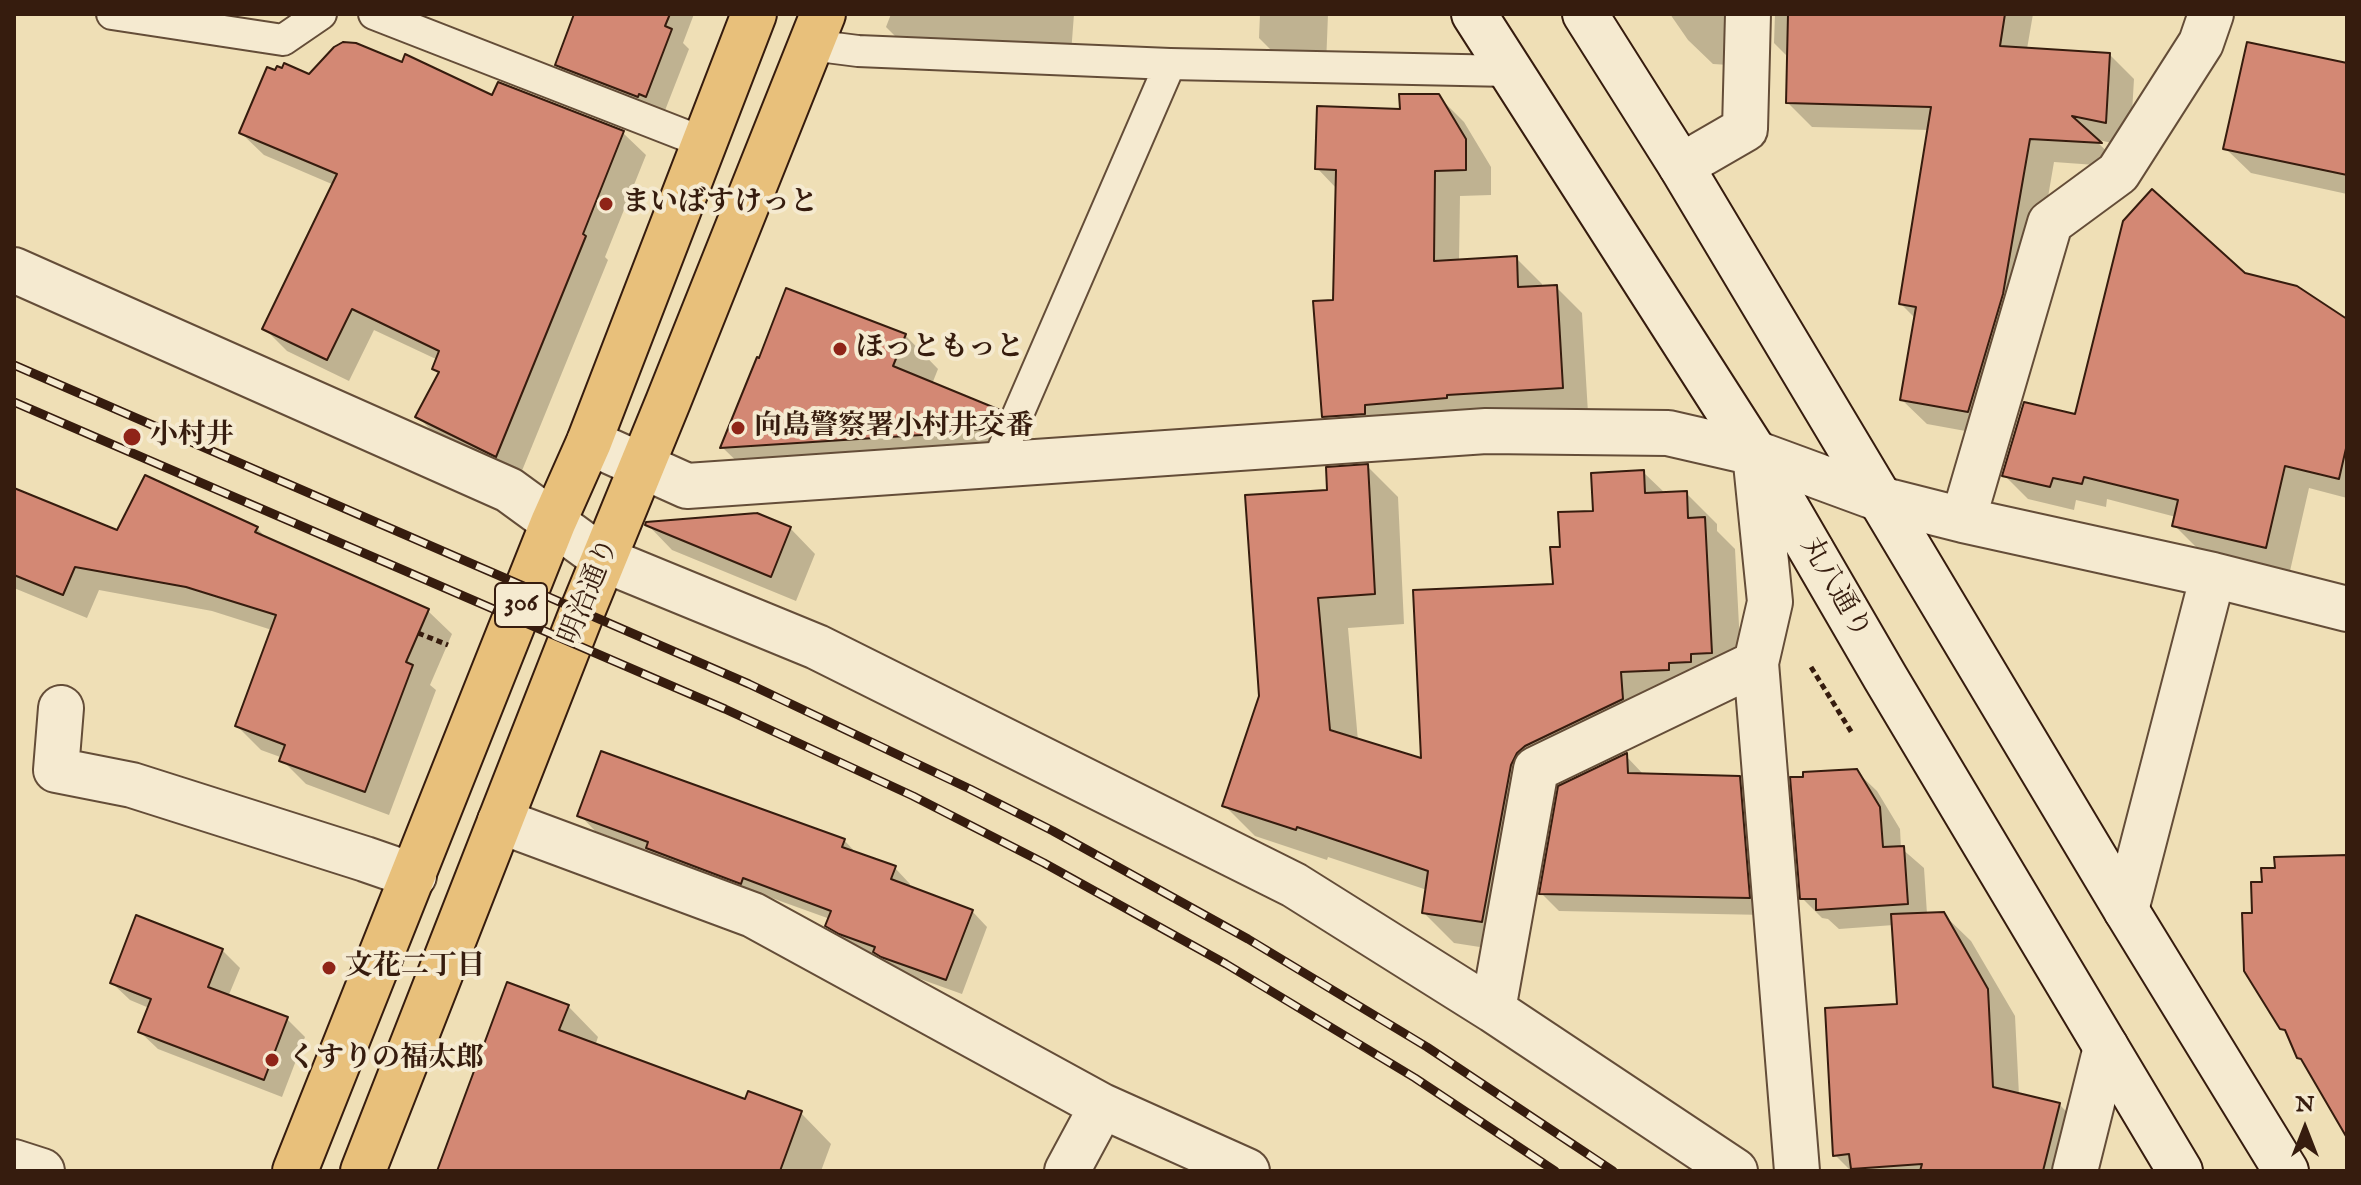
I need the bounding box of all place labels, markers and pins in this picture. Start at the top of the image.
place label: まいばすけっと [622,187,818,221]
marker: まいばすけっと [597,195,615,213]
place label: ほっともっと [856,332,1024,366]
marker: ほっともっと [831,340,849,358]
place label: 向島警察署小村井交番 [754,411,1034,445]
marker: 向島警察署小村井交番 [729,419,747,437]
place label: 小村井 [150,420,234,454]
marker: 小村井 [121,426,143,448]
place label: 文花二丁目 [345,951,485,985]
marker: 文花二丁目 [320,959,338,977]
place label: くすりの福太郎 [288,1043,484,1077]
marker: くすりの福太郎 [263,1051,281,1069]

